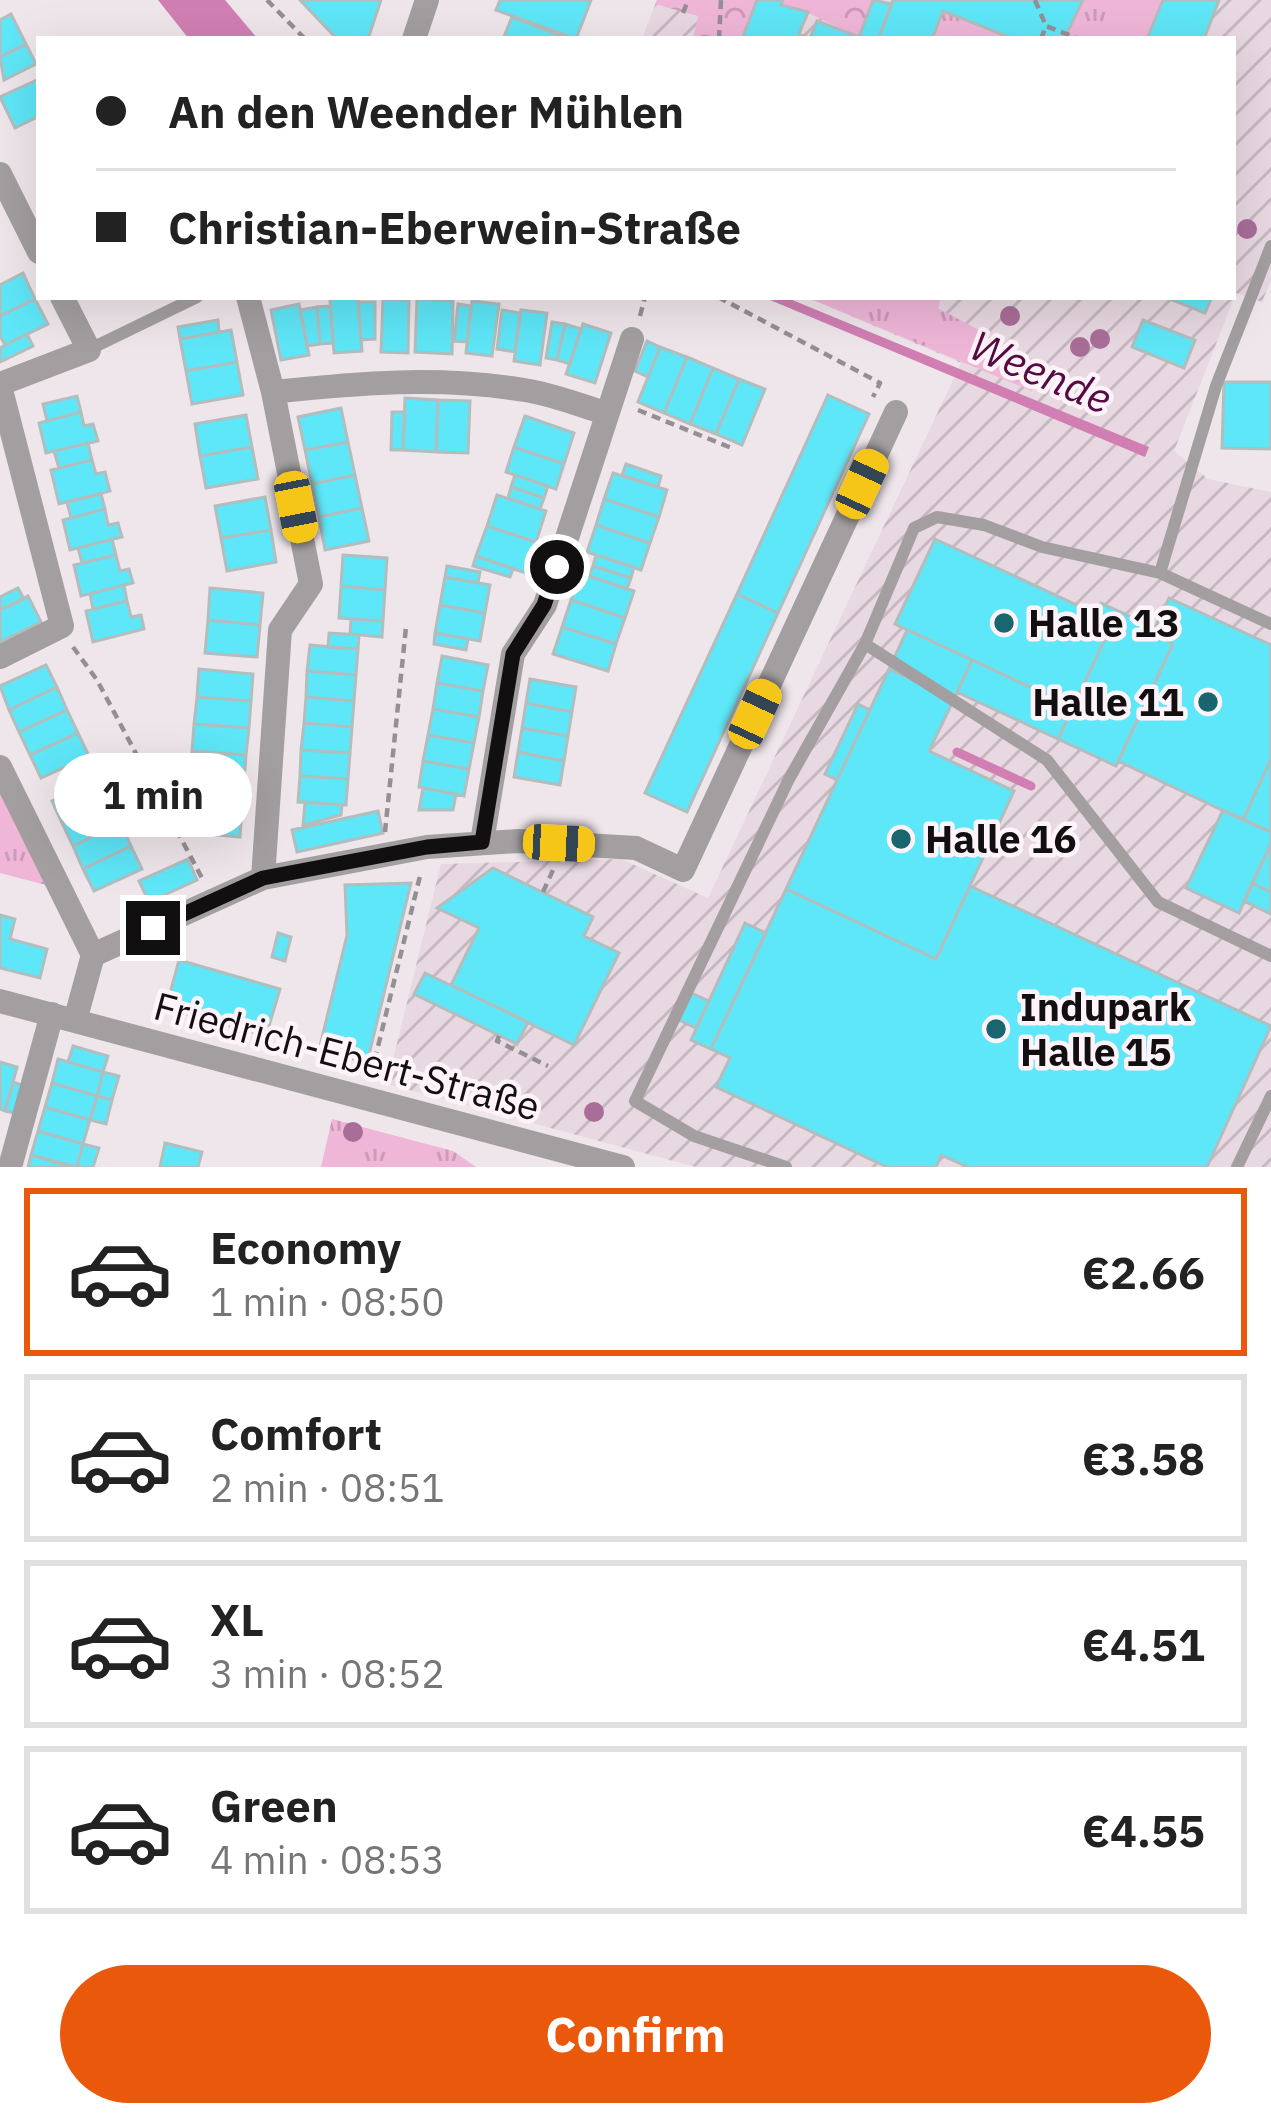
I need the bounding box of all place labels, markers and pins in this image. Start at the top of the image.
place label: Halle 13 [1028,597,1180,648]
marker: Halle 13 [991,610,1017,636]
place label: Halle 11 [1032,676,1184,727]
marker: Halle 11 [1195,689,1221,715]
place label: Halle 16 [925,813,1077,864]
marker: Halle 16 [888,826,914,852]
place label: Indupark Halle 15 [1020,981,1192,1077]
marker: Indupark Halle 15 [983,1016,1009,1042]

